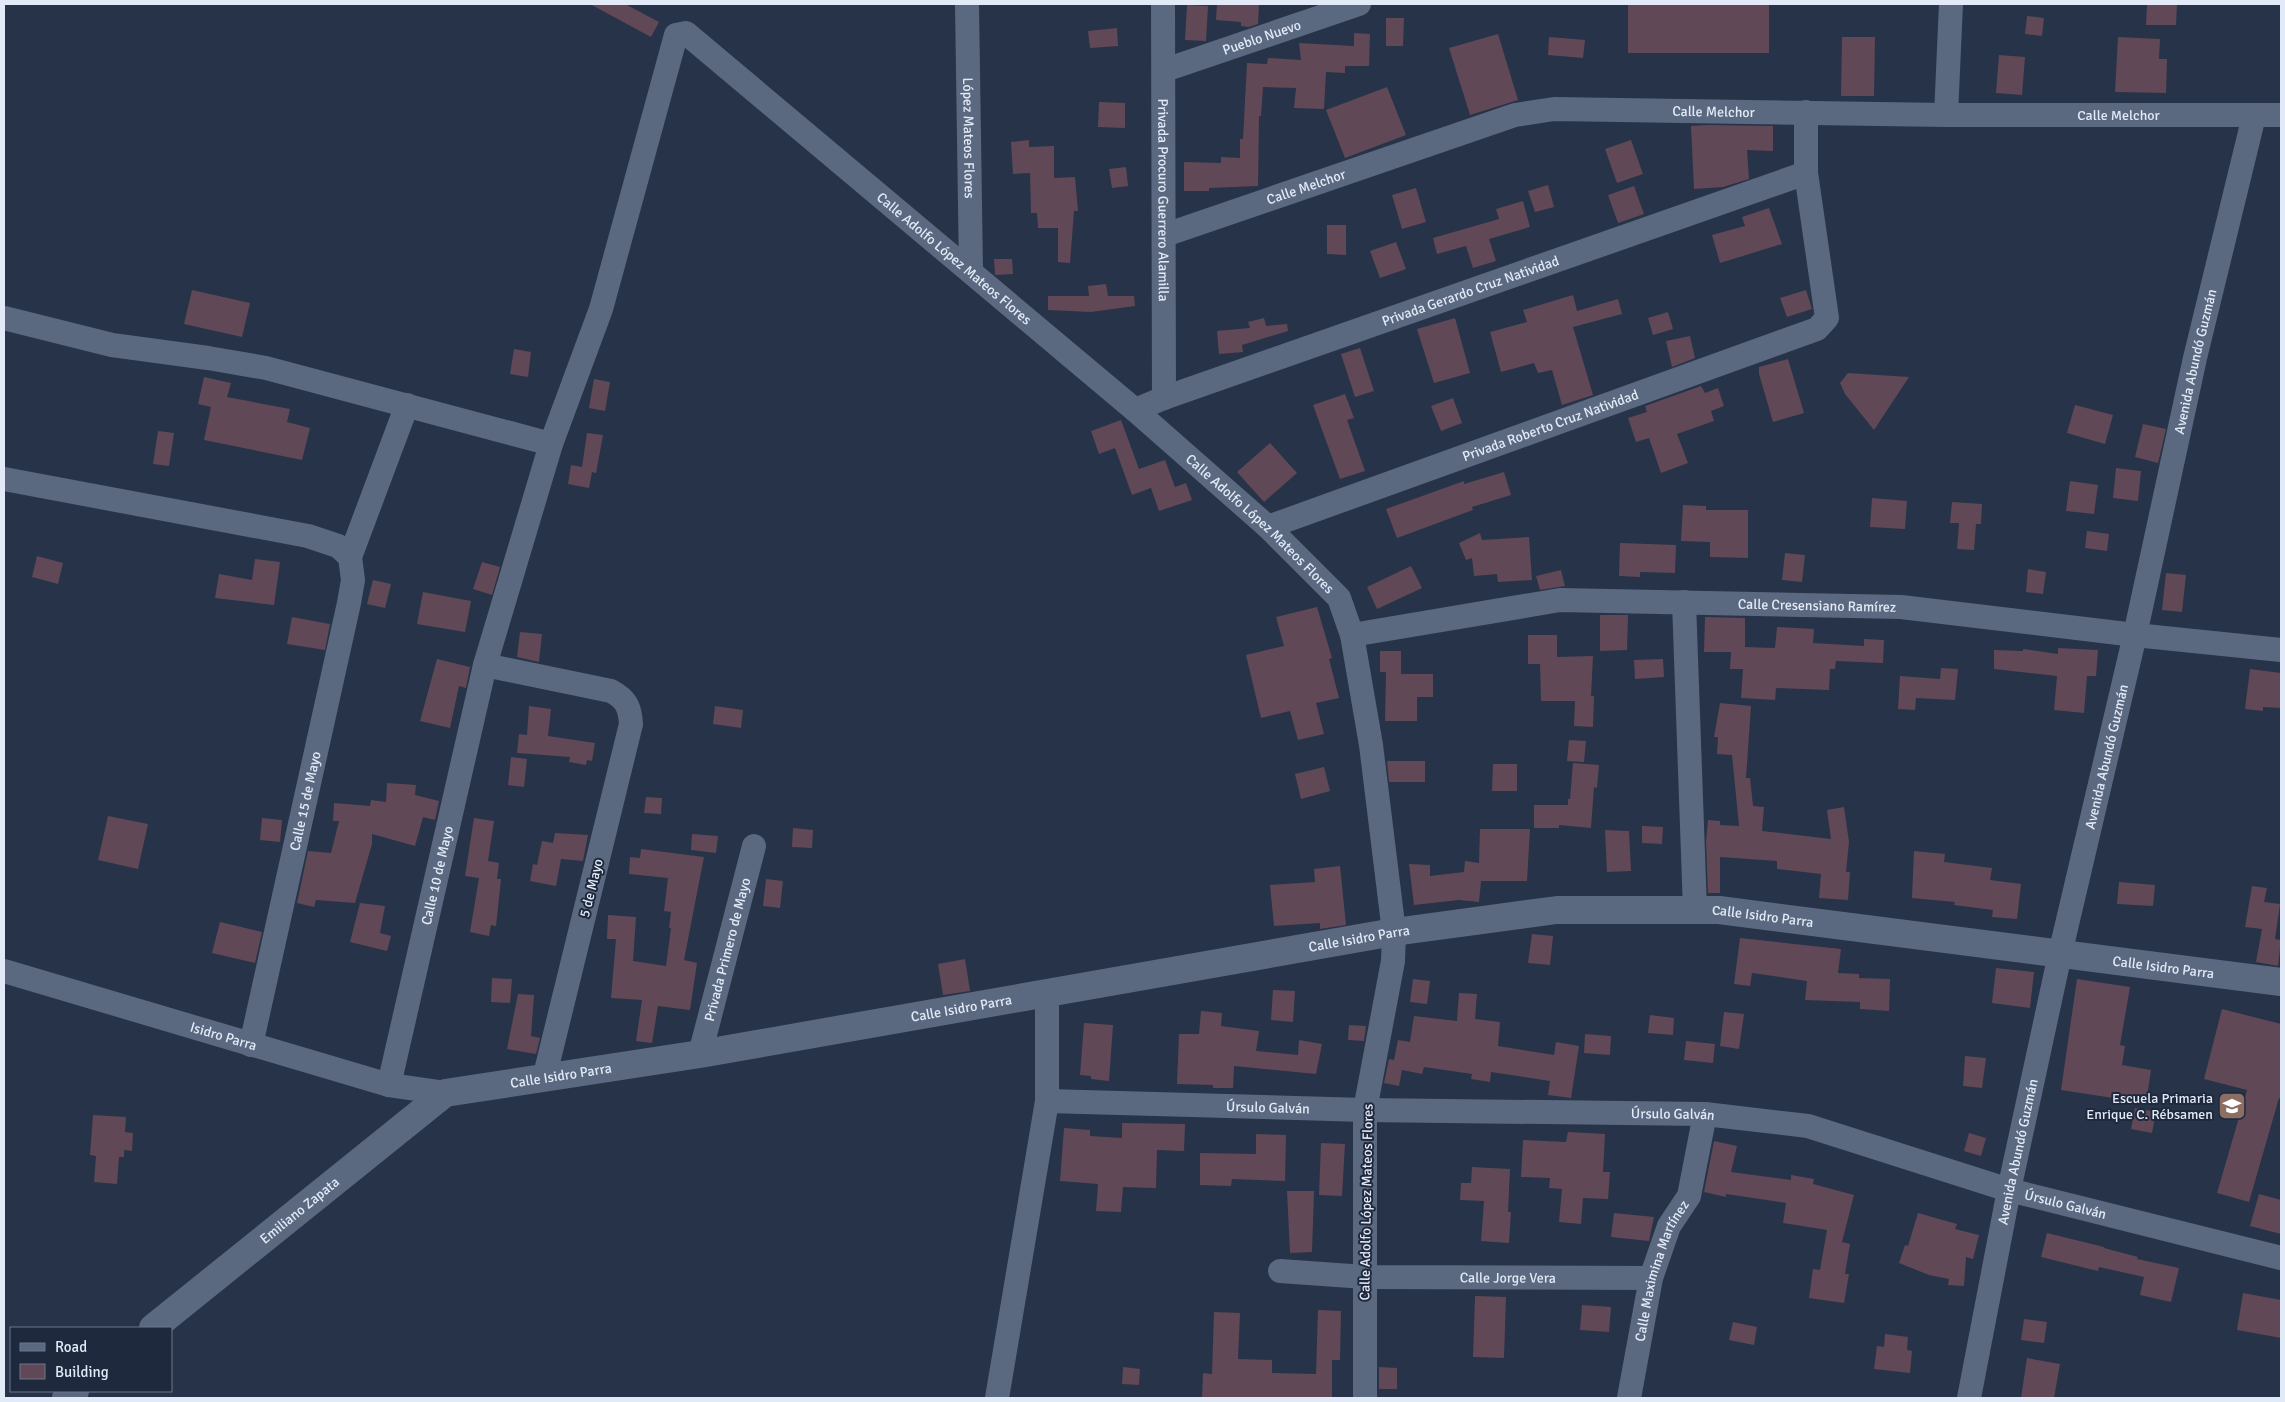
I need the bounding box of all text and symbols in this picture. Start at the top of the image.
street label: Pueblo Nuevo [1220,16,1303,59]
street label: López Mateos Flores [959,77,978,199]
street label: Privada Procuro Guerrero Alamilla [1154,98,1172,302]
street label: Calle Melchor [1672,103,1756,121]
street label: Calle Melchor [2077,107,2161,124]
street label: Calle Melchor [1264,165,1349,209]
street label: Calle Adolfo López Mateos Flores [873,189,1035,328]
street label: Privada Gerardo Cruz Natividad [1380,252,1561,330]
street label: Avenida Abundó Guzmán [2171,287,2221,436]
street label: Privada Roberto Cruz Natividad [1460,386,1641,465]
street label: Calle Adolfo López Mateos Flores [1182,451,1338,597]
street label: Calle Cresensiano Ramírez [1738,596,1896,616]
street label: Avenida Abundó Guzmán [2082,683,2132,831]
street label: Calle 15 de Mayo [286,750,325,852]
street label: Calle 10 de Mayo [418,824,457,927]
street label: 5 de Mayo [576,857,607,919]
street label: Privada Primero de Mayo [701,876,754,1023]
street label: Calle Isidro Parra [1712,902,1815,931]
street label: Calle Isidro Parra [1307,922,1411,956]
street label: Calle Isidro Parra [2112,953,2215,982]
street label: Calle Isidro Parra [909,991,1013,1026]
street label: Isidro Parra [188,1019,259,1054]
street label: Calle Isidro Parra [509,1060,613,1092]
street label: Avenida Abundó Guzmán [1995,1077,2042,1226]
place label: Escuela Primaria Enrique C. Rébsamen [2086,1090,2213,1123]
school or university icon: Escuela Primaria Enrique C. Rébsamen [2217,1091,2247,1121]
street label: Úrsulo Galván [1226,1098,1310,1117]
street label: Calle Adolfo López Mateos Flores [1356,1104,1377,1300]
street label: Úrsulo Galván [1631,1105,1716,1124]
street label: Emiliano Zapata [257,1173,343,1248]
street label: Úrsulo Galván [2023,1186,2108,1223]
street label: Calle Maximina Martínez [1632,1197,1693,1343]
street label: Calle Jorge Vera [1460,1269,1556,1287]
legend [10,1327,172,1392]
text: Road [55,1338,87,1356]
text: Building [55,1363,109,1381]

